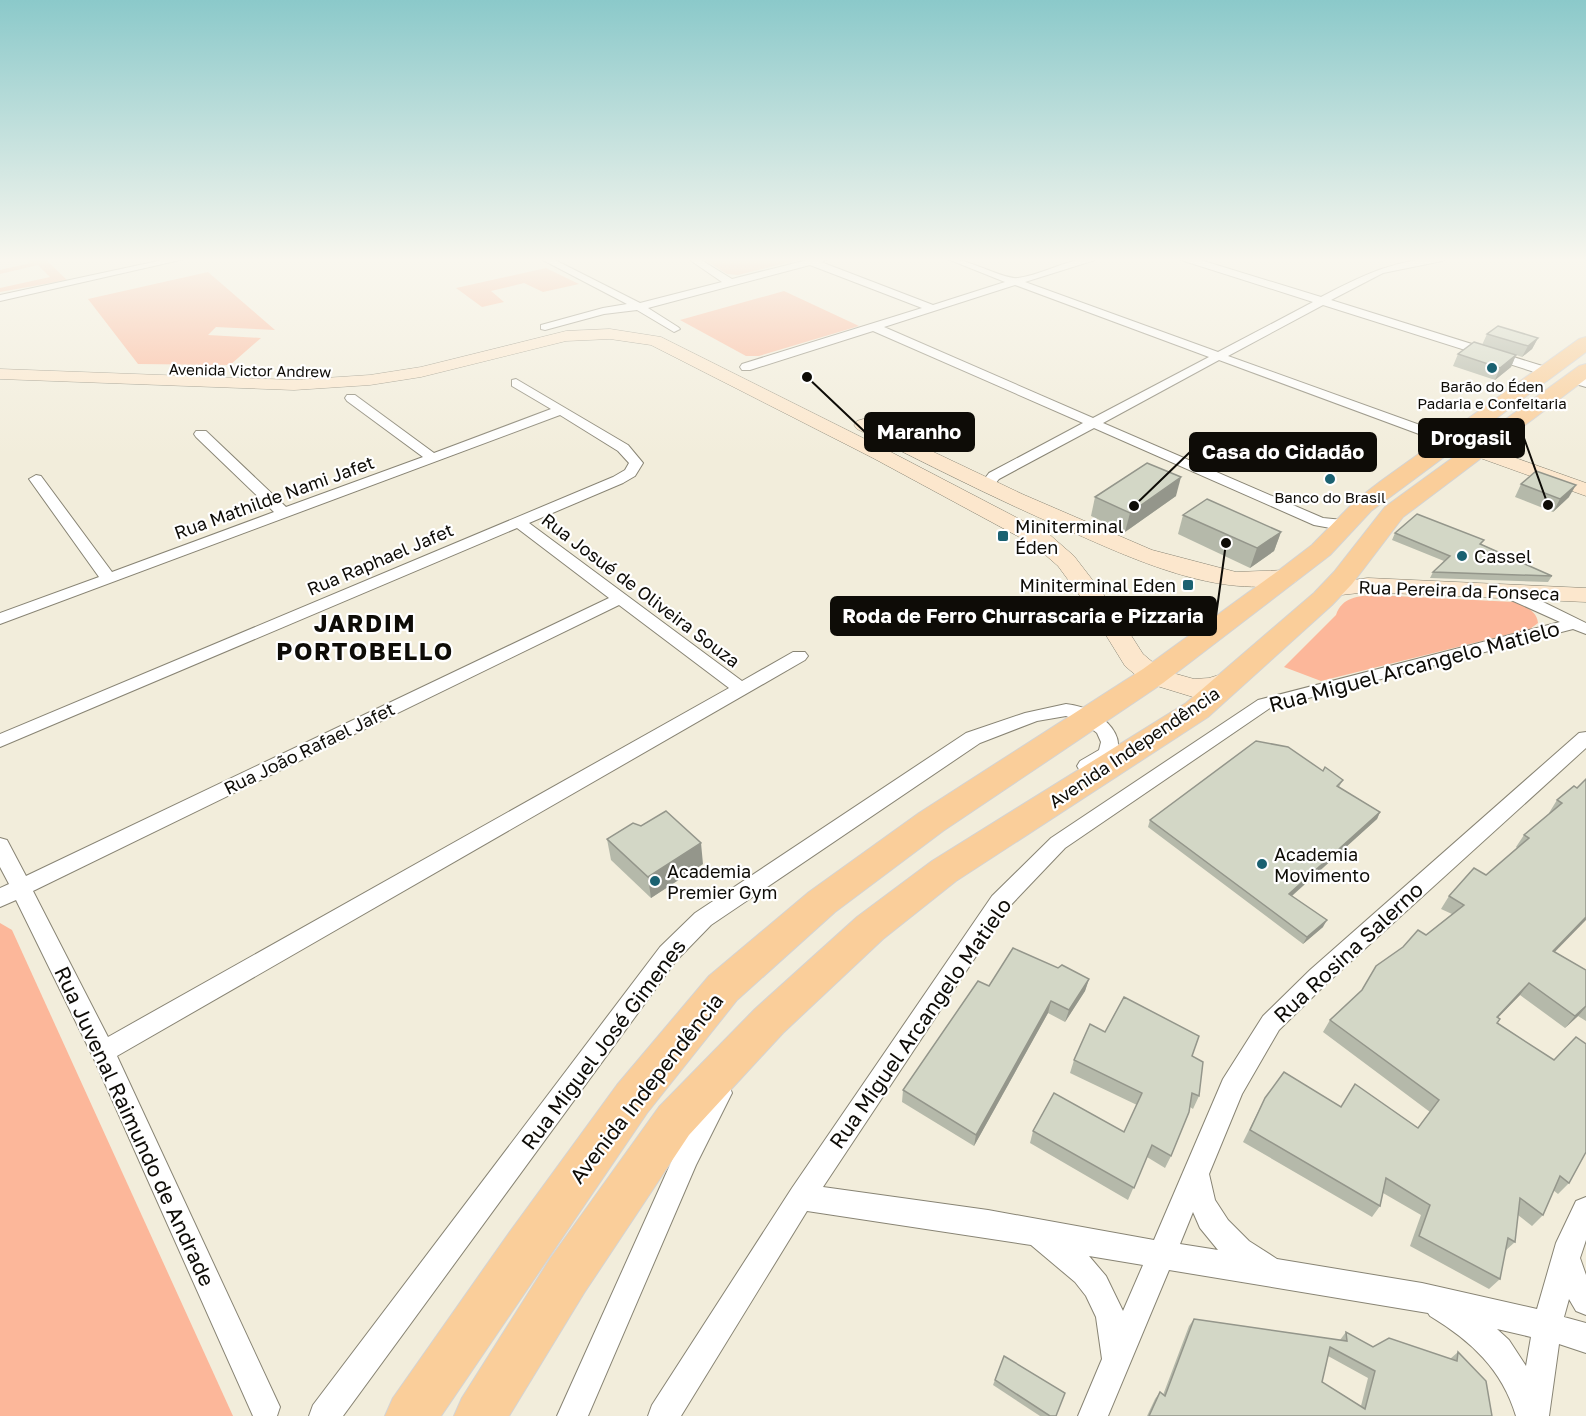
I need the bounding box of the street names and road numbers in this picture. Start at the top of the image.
street label: Avenida Victor Andrew [169,360,331,380]
street label: Rua Mathilde Nami Jafet [171,451,377,543]
street label: Rua Josué de Oliveira Souza [538,508,744,672]
street label: Rua Raphael Jafet [303,518,457,600]
street label: Rua Pereira da Fonseca [1358,575,1560,605]
street label: Rua Miguel Arcangelo Matielo [1266,615,1562,717]
street label: Avenida Independência [1045,682,1223,812]
street label: Rua João Rafael Jafet [220,697,398,799]
street label: Rua Rosina Salerno [1268,876,1428,1028]
street label: Rua Miguel Arcangelo Matielo [823,893,1017,1153]
street label: Rua Miguel José Gimenes [515,933,691,1155]
street label: Rua Juvenal Raimundo de Andrade [49,962,221,1290]
street label: Avenida Independência [564,988,728,1188]

